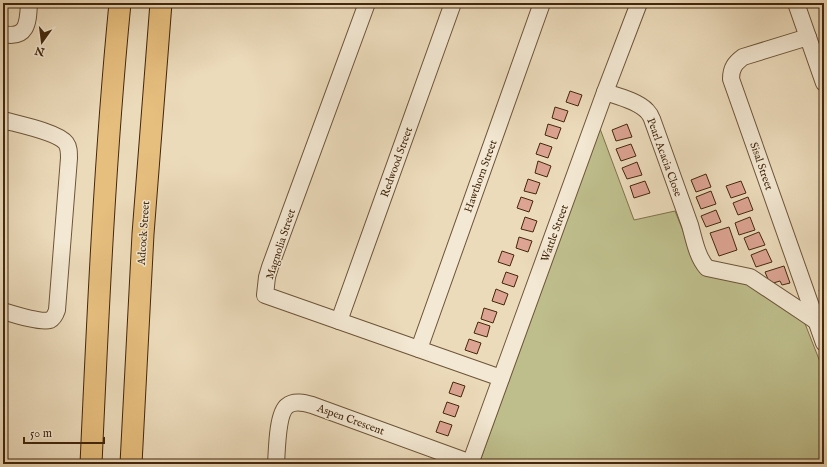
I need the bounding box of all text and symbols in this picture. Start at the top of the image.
north arrow [22,22,62,62]
text: N [33,43,47,59]
street label: Pearl Acacia Close [643,116,685,199]
street label: Redwood Street [378,125,416,199]
street label: Hawthorn Street [461,138,501,215]
street label: Sisal Street [746,140,776,192]
street label: Adcock Street [135,200,153,267]
street label: Wattle Street [538,203,572,264]
street label: Magnolia Street [263,207,299,281]
street label: Aspen Crescent [314,401,386,439]
scale bar [24,419,104,445]
text: 50 m [30,426,52,441]

